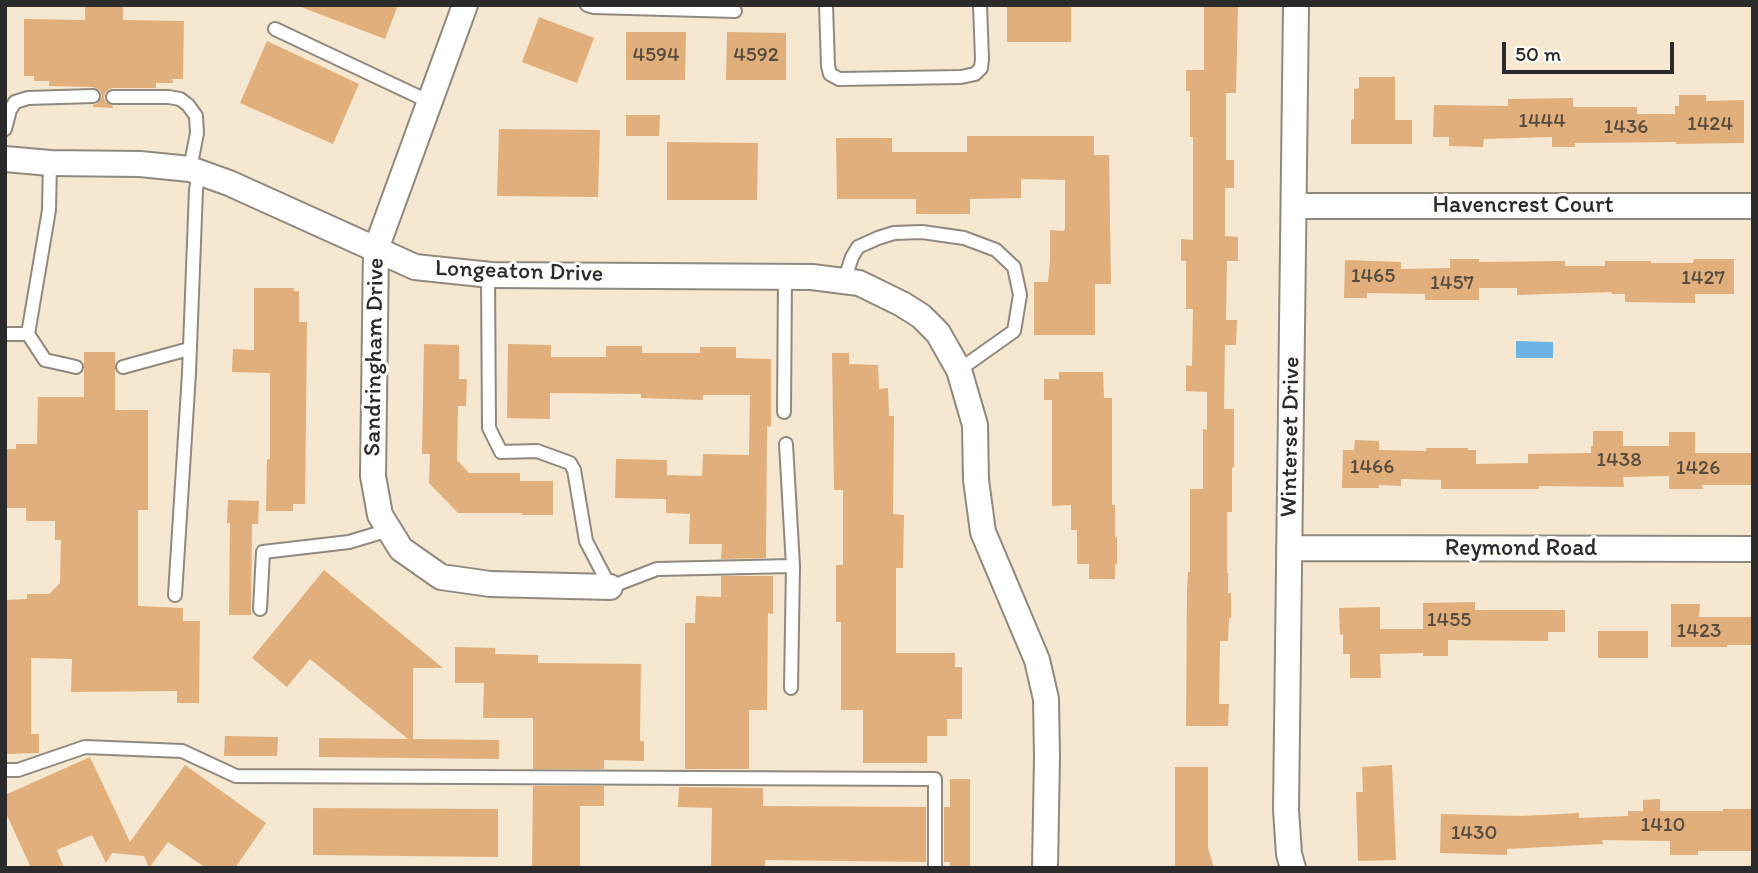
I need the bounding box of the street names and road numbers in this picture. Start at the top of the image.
street label: Havencrest Court [1432,192,1614,220]
street label: Longeaton Drive [434,255,604,289]
street label: Sandringham Drive [359,257,391,457]
street label: Winterset Drive [1275,356,1307,518]
street label: Reymond Road [1445,535,1597,563]

